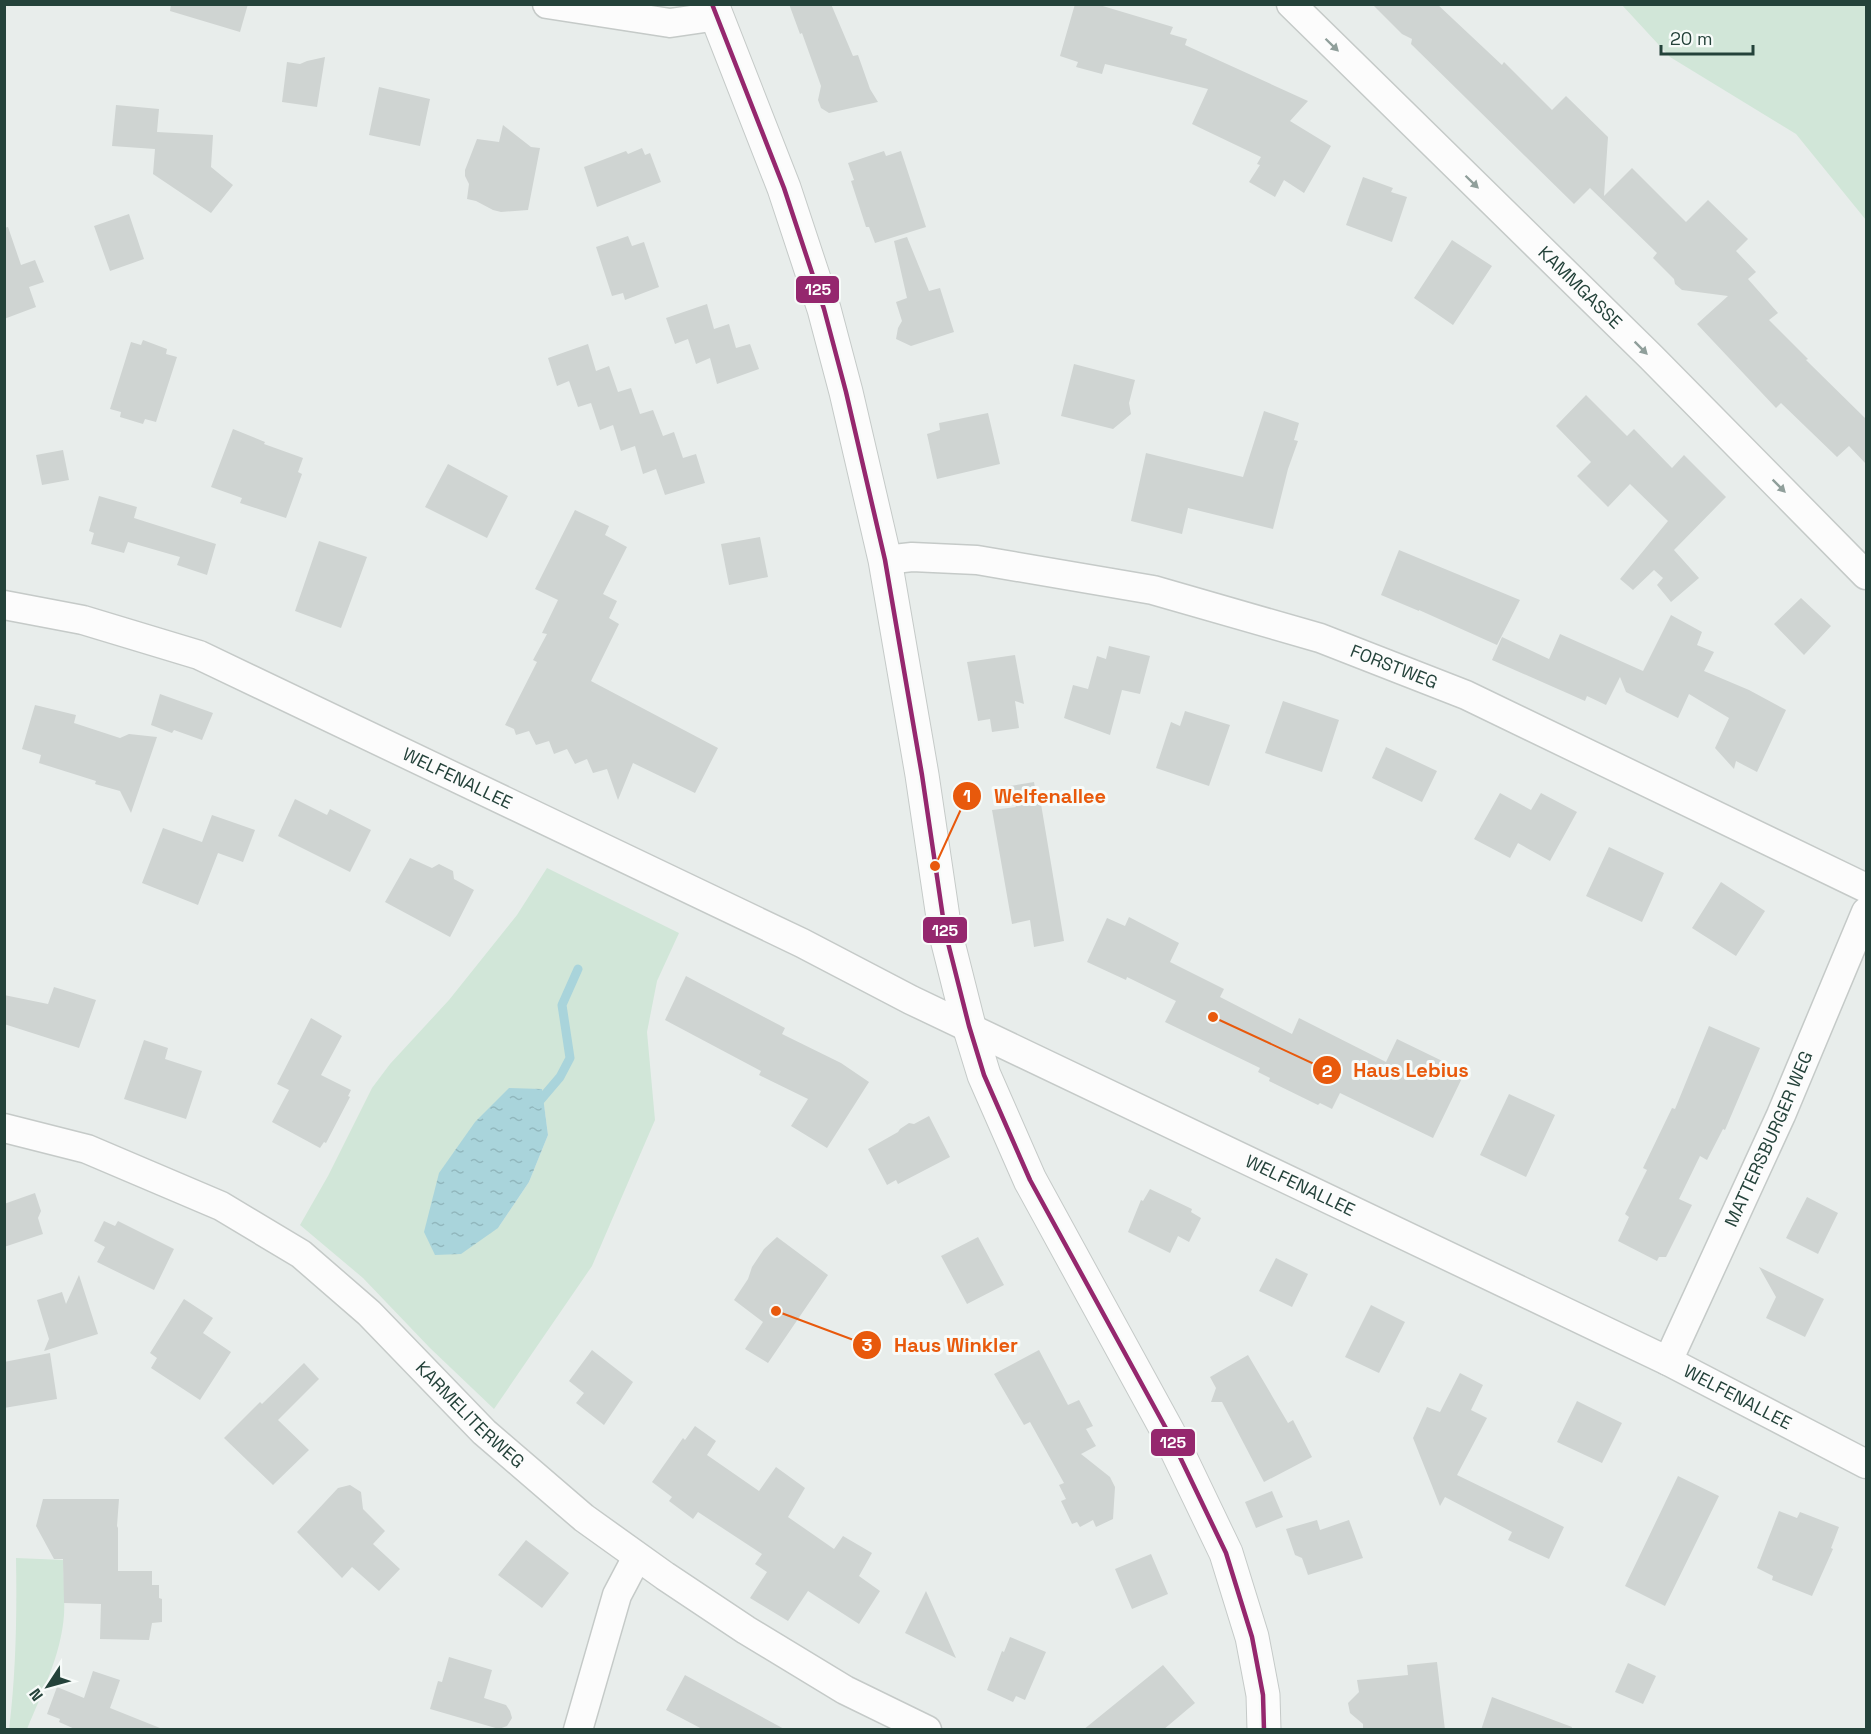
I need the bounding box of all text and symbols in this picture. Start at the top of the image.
scale bar [1661,18,1752,56]
text: 20 m [1670,27,1713,50]
one-way arrow [1325,38,1339,52]
one-way arrow [1464,175,1479,189]
street label: KAMMGASSE [1534,241,1627,334]
line badge: 125 [795,275,840,304]
text: 125 [805,279,832,300]
one-way arrow [1634,340,1648,354]
one-way arrow [1771,478,1785,492]
street label: FORSTWEG [1347,639,1441,694]
street label: WELFENALLEE [399,742,516,814]
callout: Welfenallee [952,777,1118,815]
text: Welfenallee [994,783,1106,809]
text: 1 [963,784,971,807]
line badge: 125 [922,916,968,944]
text: 125 [932,920,959,941]
street label: MATTERSBURGER WEG [1719,1047,1818,1230]
callout: Haus Lebius [1312,1051,1481,1089]
text: Haus Lebius [1353,1057,1469,1083]
text: 2 [1322,1059,1333,1082]
street label: WELFENALLEE [1242,1149,1359,1221]
callout: Haus Winkler [852,1326,1030,1364]
text: Haus Winkler [894,1332,1018,1358]
text: 3 [862,1333,873,1356]
street label: KARMELITERWEG [411,1356,530,1473]
street label: WELFENALLEE [1680,1359,1796,1434]
line badge: 125 [1150,1428,1196,1457]
text: 125 [1160,1432,1187,1453]
north arrow [18,1656,78,1716]
text: N [25,1684,48,1705]

